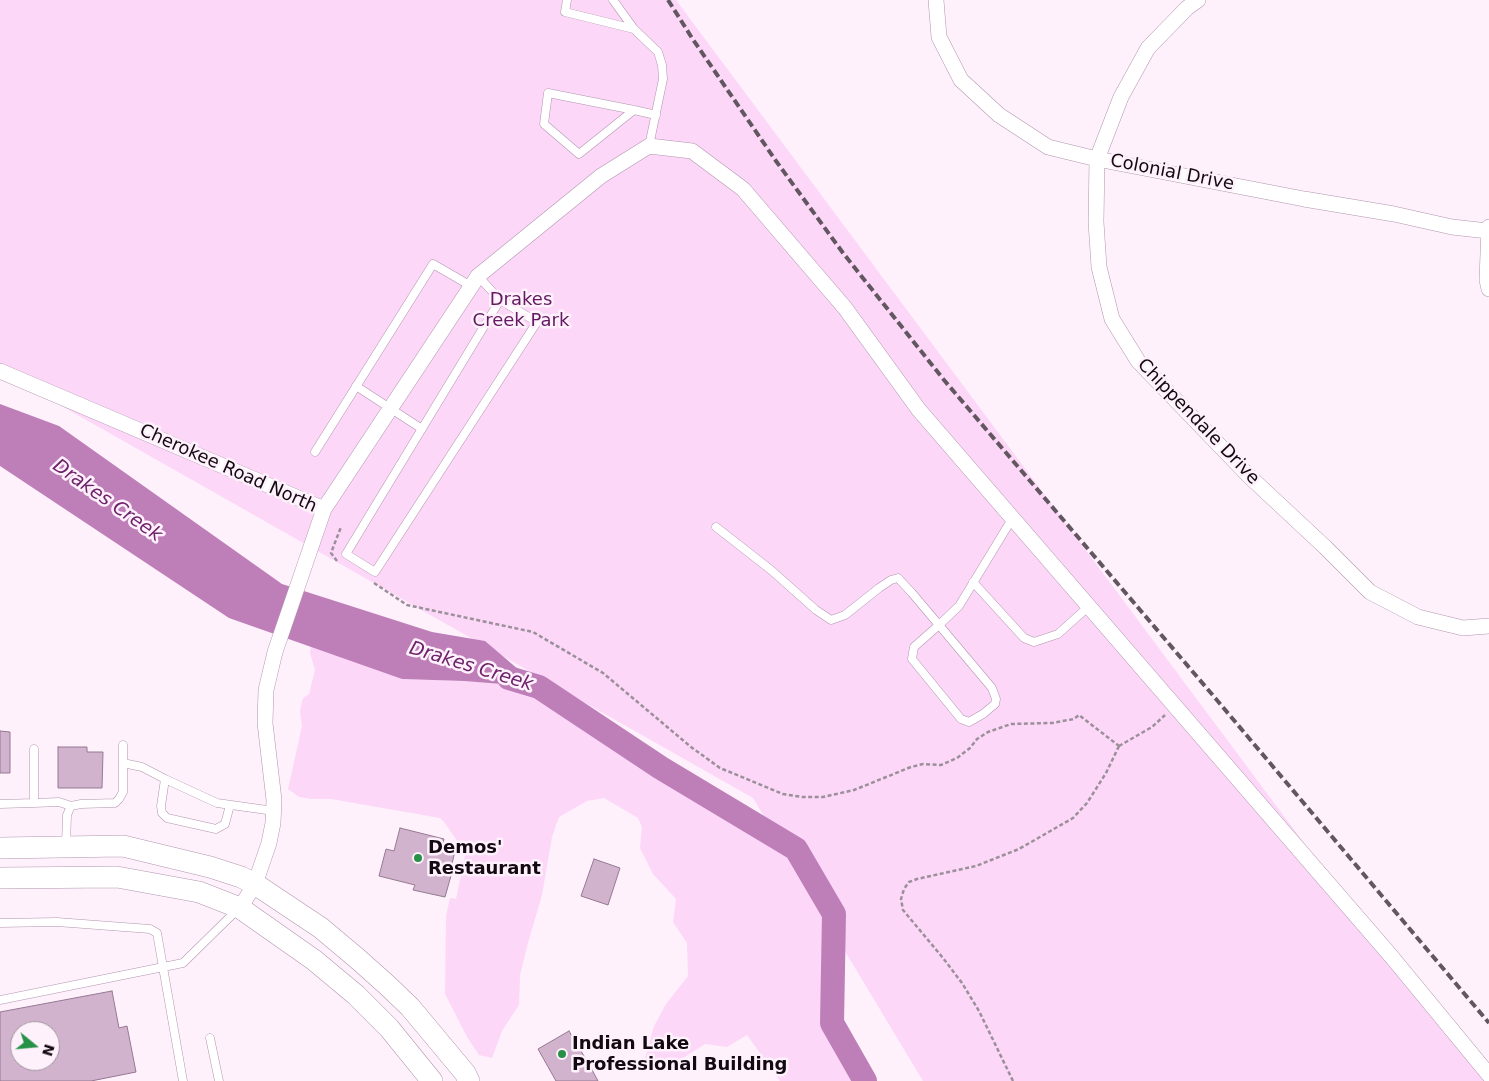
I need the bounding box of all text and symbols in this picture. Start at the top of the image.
street label: Colonial Drive [1108,150,1236,196]
park label: Drakes Creek Park [473,289,569,332]
street label: Chippendale Drive [1132,355,1264,489]
street label: Cherokee Road North [136,420,320,518]
water label: Drakes Creek [48,455,166,547]
water label: Drakes Creek [406,637,536,697]
place label: Demos' Restaurant [428,837,541,880]
marker: Demos' Restaurant [412,852,424,864]
north arrow [10,1021,60,1071]
place label: Indian Lake Professional Building [572,1033,787,1076]
text: N [39,1042,58,1058]
marker: Indian Lake Professional Building [556,1048,568,1060]

